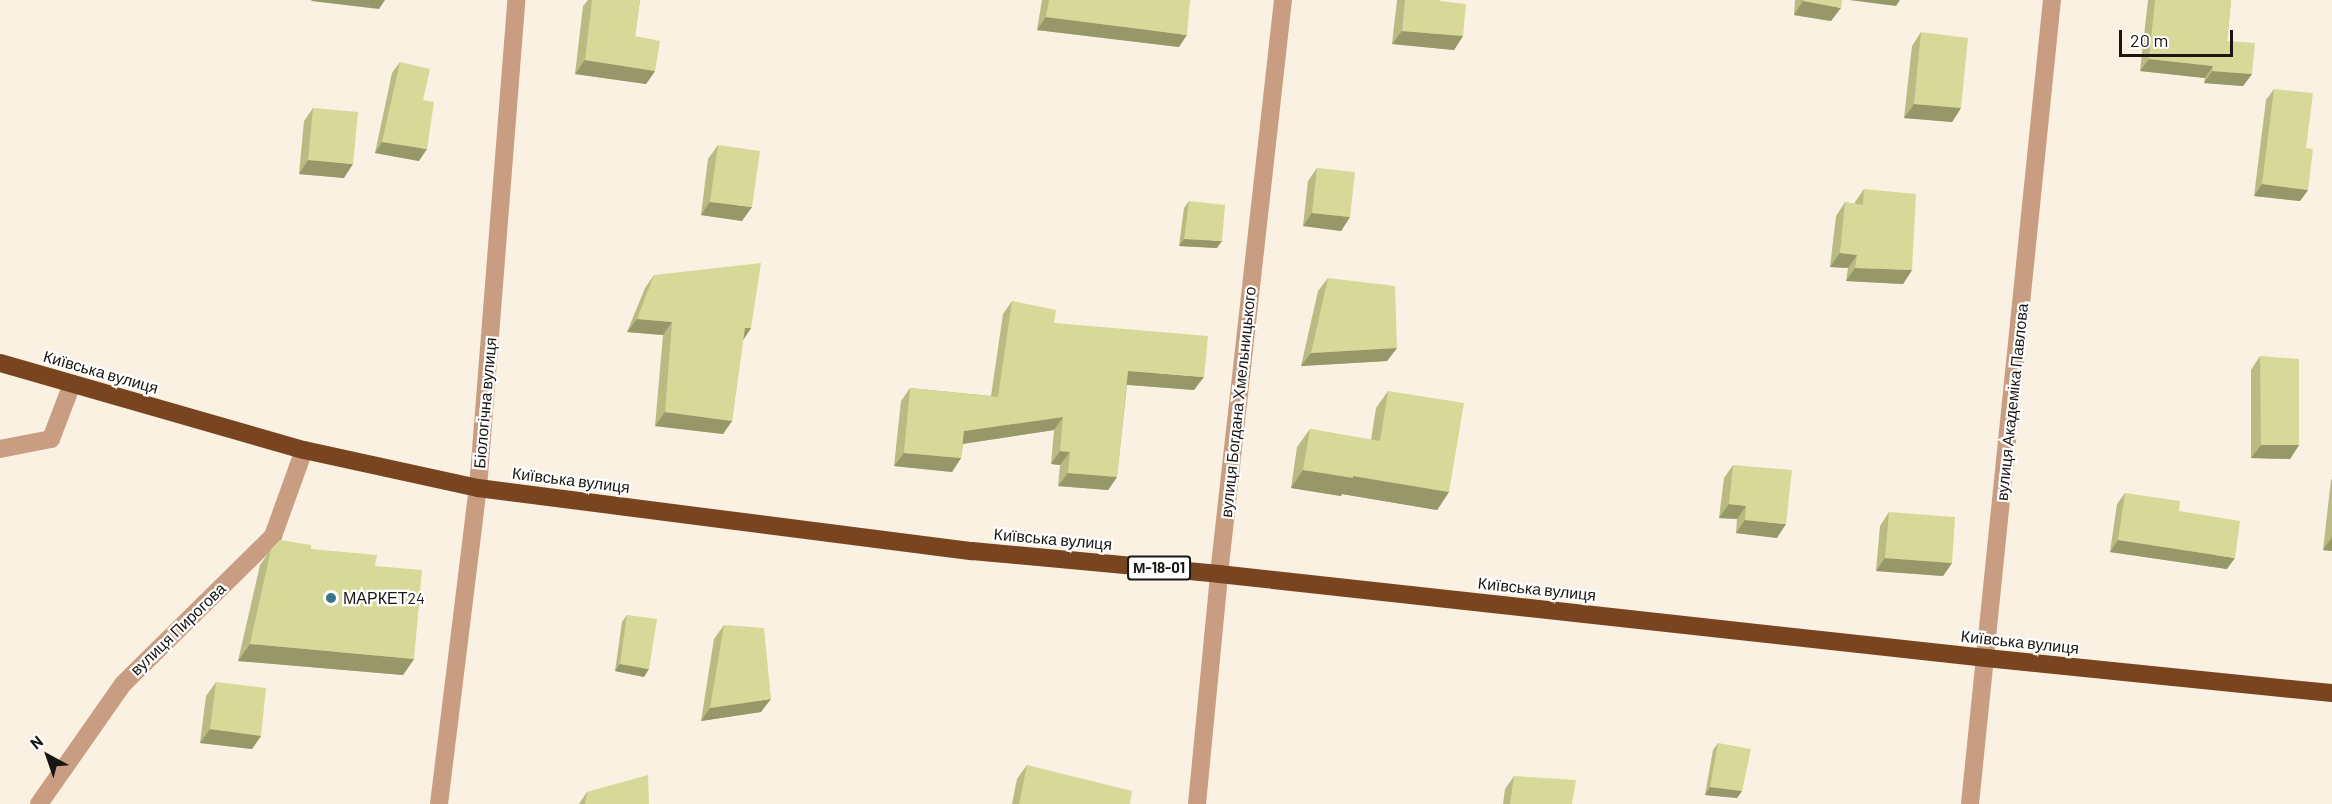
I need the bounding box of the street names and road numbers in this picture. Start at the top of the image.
street label: вулиця Богдана Хмельницького [1216,286,1260,518]
street label: вулиця Академіка Павлова [1992,302,2032,502]
street label: Біологічна вулиця [470,337,500,469]
street label: Київська вулиця [41,346,161,398]
street label: Київська вулиця [511,463,631,497]
street label: Київська вулиця [993,524,1113,554]
road number: М-18-01 [1126,556,1192,580]
street label: Київська вулиця [1477,573,1597,605]
street label: вулиця Пирогова [126,579,230,679]
street label: Київська вулиця [1960,626,2080,658]

